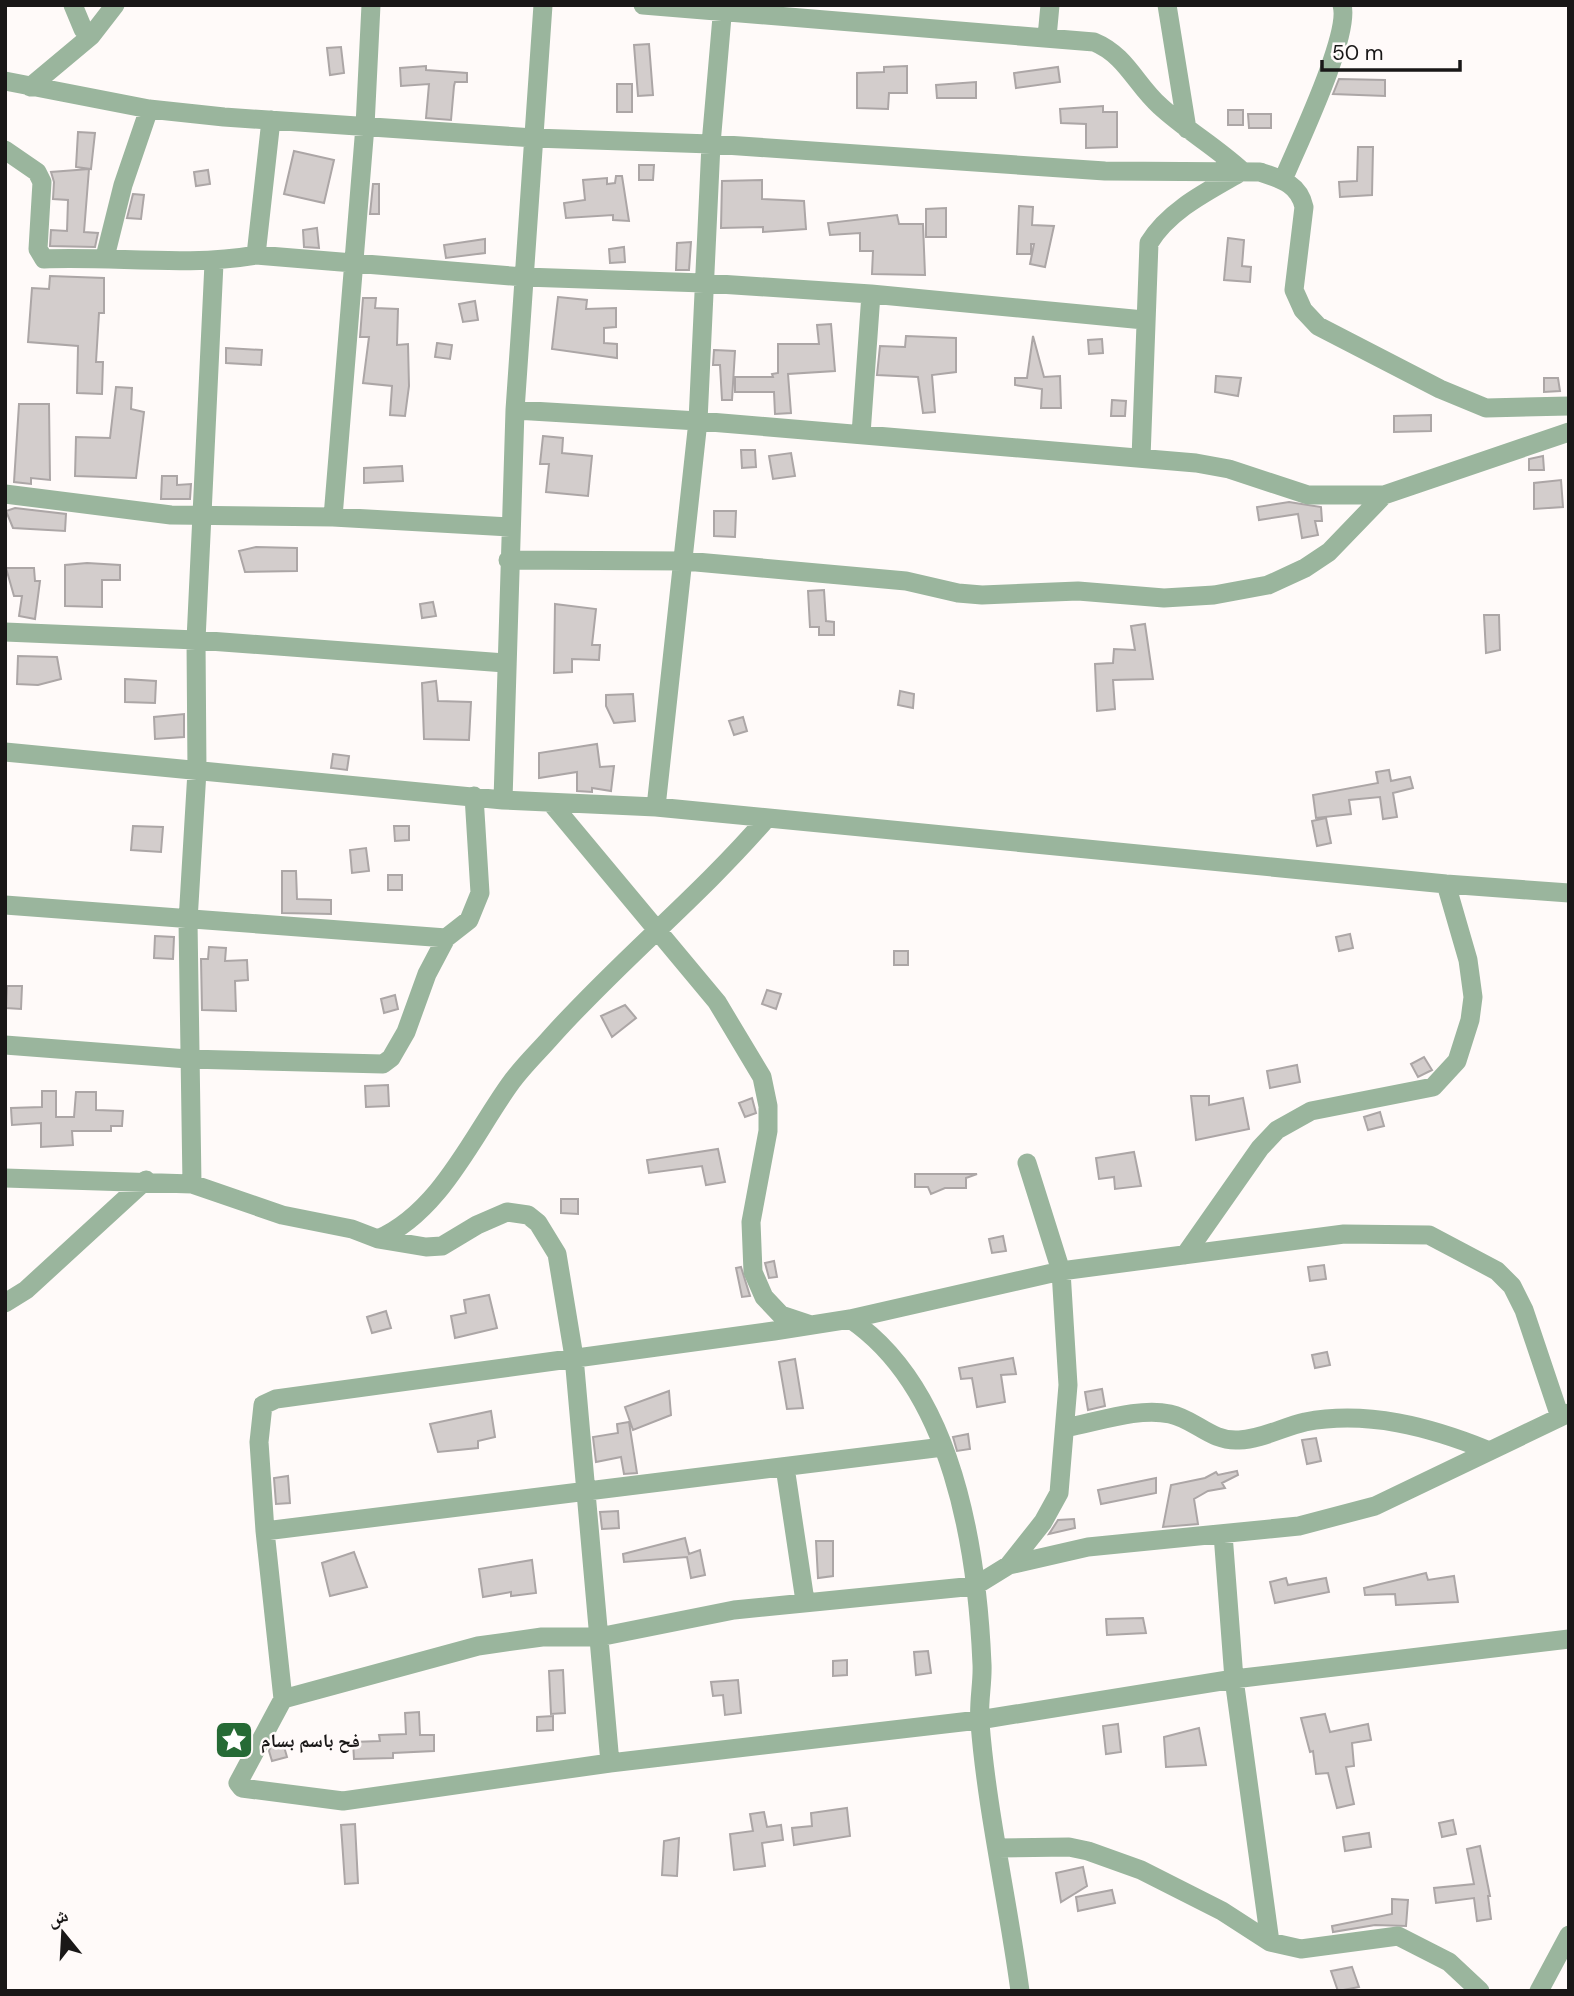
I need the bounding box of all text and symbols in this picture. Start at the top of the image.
scale bar [1322,28,1460,72]
text: 50 m [1332,39,1383,67]
place icon: فح باسم بسام [213,1719,255,1761]
place label: فح باسم بسام [261,1728,360,1754]
north arrow [28,1898,98,1968]
text: ش [44,1902,71,1932]

